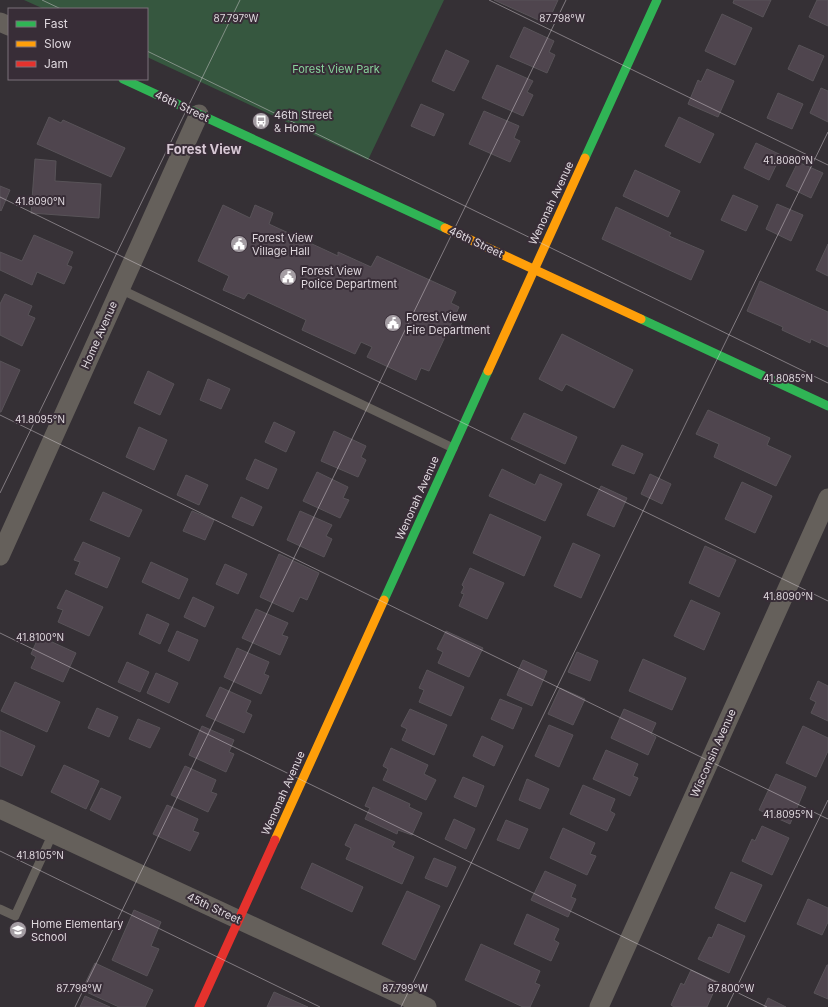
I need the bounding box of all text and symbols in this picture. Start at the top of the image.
legend [8,8,148,80]
text: 87.797°W [214,12,259,24]
text: 87.798°W [539,12,585,24]
text: Fast [44,16,68,31]
text: Slow [44,36,72,51]
text: Jam [44,56,68,71]
park label: Forest View Park [292,62,380,76]
street label: 46th Street [153,87,212,125]
place label: 46th Street & Home [274,108,333,135]
bus stop icon: 46th Street & Home [251,111,271,131]
district label: Forest View [167,141,241,157]
text: 41.8080°N [763,154,813,166]
street label: Wenonah Avenue [525,159,577,247]
text: 41.8090°N [15,195,65,207]
street label: 46th Street [447,223,506,261]
place label: Forest View Village Hall [252,231,313,258]
public building icon: Forest View Village Hall [229,234,249,254]
place label: Forest View Police Department [301,264,398,291]
public building icon: Forest View Police Department [278,267,298,287]
street label: Home Avenue [78,299,120,371]
place label: Forest View Fire Department [406,310,490,337]
public building icon: Forest View Fire Department [383,313,403,333]
text: 41.8085°N [763,372,813,384]
text: 41.8095°N [15,413,65,425]
street label: Wenonah Avenue [392,454,442,542]
text: 41.8090°N [763,590,813,602]
text: 41.8100°N [16,631,64,643]
street label: Wisconsin Avenue [687,707,739,799]
street label: Wenonah Avenue [258,749,308,837]
text: 41.8095°N [763,808,813,820]
text: 41.8105°N [16,849,64,861]
street label: 45th Street [185,889,244,927]
place label: Home Elementary School [31,917,123,944]
school or university icon: Home Elementary School [8,920,28,940]
text: 87.798°W [56,982,102,994]
text: 87.799°W [382,982,428,994]
text: 87.800°W [708,982,754,994]

